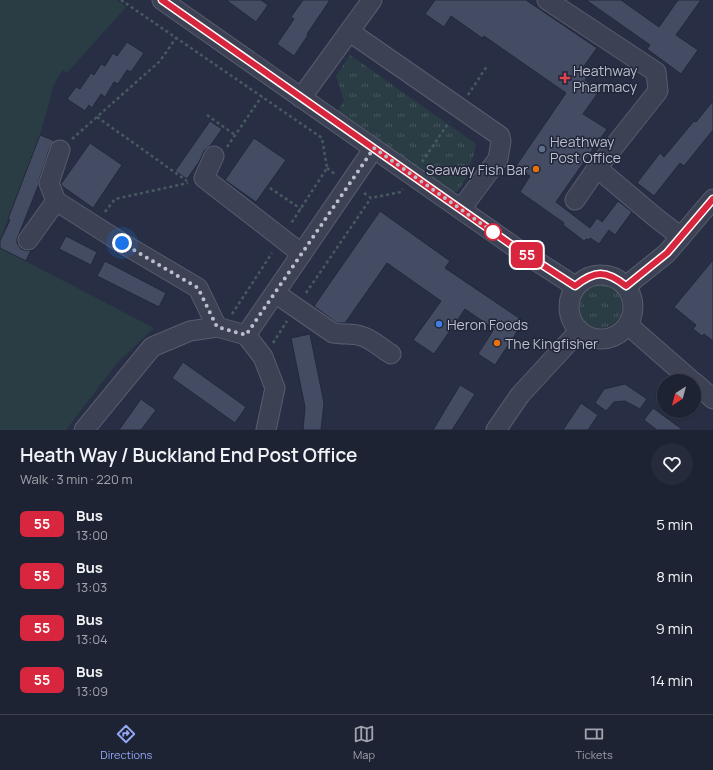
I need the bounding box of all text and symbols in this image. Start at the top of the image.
place label: Heathway Pharmacy [573,61,638,96]
marker: Heathway Pharmacy [560,73,570,83]
place label: Heathway Post Office [550,132,621,167]
marker: Heathway Post Office [537,144,547,154]
place label: Seaway Fish Bar [426,160,528,179]
marker: Seaway Fish Bar [531,164,541,174]
unlabelled marker [484,223,502,241]
your location [112,233,132,253]
line badge: 55 [509,242,545,268]
text: 55 [519,245,535,264]
place label: Heron Foods [447,315,528,334]
marker: Heron Foods [434,319,444,329]
place label: The Kingfisher [505,334,598,353]
marker: The Kingfisher [492,338,502,348]
north arrow [657,374,701,418]
map controls [657,374,701,418]
text: Heath Way / Buckland End Post Office [20,442,357,468]
button: heart [651,443,693,485]
text: Walk · 3 min · 220 m [20,470,133,488]
text: Bus [76,505,103,526]
text: 55 [34,514,50,533]
text: 5 min [656,514,693,535]
text: 13:00 [76,526,108,544]
text: Bus [76,557,103,578]
text: 55 [34,566,50,585]
text: 8 min [656,566,693,587]
text: 13:03 [76,578,107,596]
text: Bus [76,609,103,630]
text: 55 [34,618,50,637]
text: 9 min [656,618,693,639]
text: 13:04 [76,630,108,648]
text: Bus [76,661,103,682]
text: 55 [34,670,50,689]
text: 14 min [650,670,693,691]
text: 13:09 [76,682,108,700]
tab: Directions [100,723,152,762]
tab: Map [353,723,375,762]
tab: Tickets [576,723,613,762]

